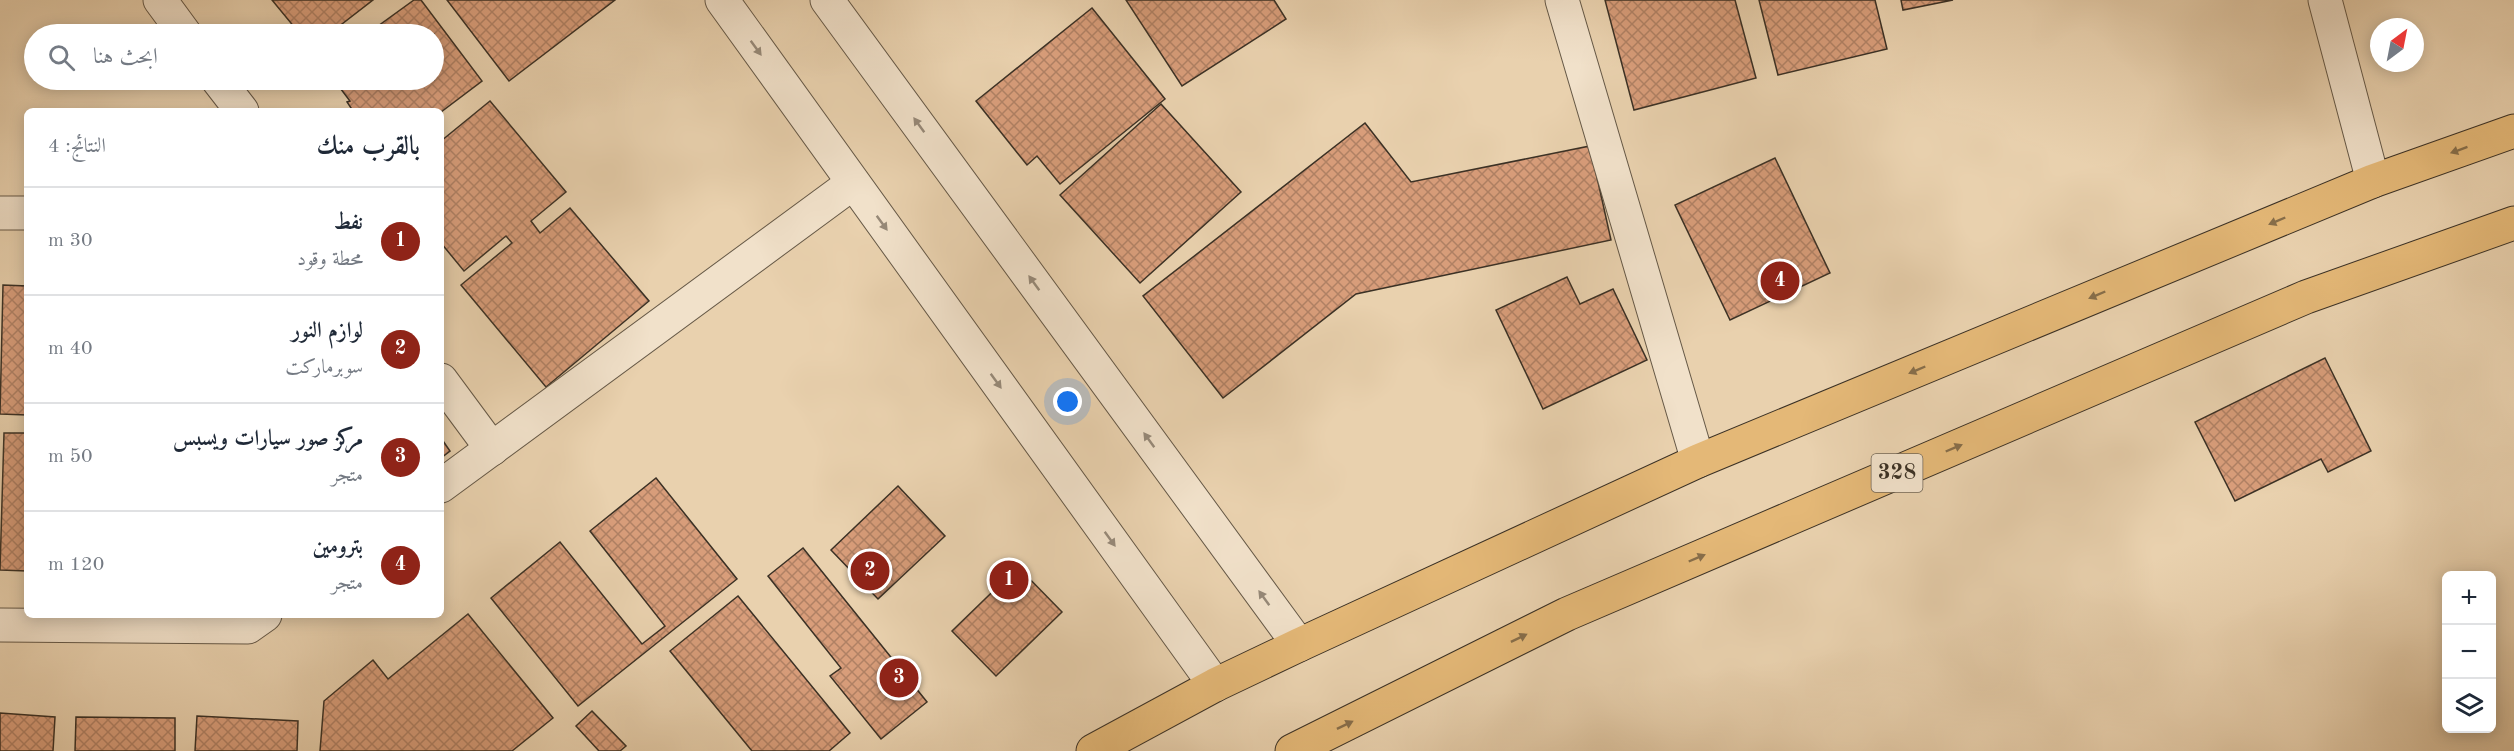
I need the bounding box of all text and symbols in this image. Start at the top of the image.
north arrow [2370,18,2424,72]
search box [24,24,444,90]
one-way arrow [750,39,762,55]
icon: search [45,41,78,74]
text: ابحث هنا [93,46,158,68]
one-way arrow [913,118,925,134]
text: بالقرب منك [317,134,420,160]
text: النتائج: 4 [48,137,106,157]
one-way arrow [2450,146,2468,156]
text: نفط [334,212,363,234]
one-way arrow [876,215,887,231]
one-way arrow [2268,217,2286,226]
text: 30 m [48,231,93,251]
text: 1 [395,231,406,251]
text: محطة وقود [297,250,363,270]
pin: 4 [1760,258,1800,304]
one-way arrow [1028,275,1040,291]
one-way arrow [2088,291,2106,300]
text: لوازم النور [292,320,363,342]
text: 40 m [48,339,93,359]
text: 2 [395,339,406,359]
text: سوبرماركت [285,358,363,378]
one-way arrow [1908,366,1926,375]
one-way arrow [990,373,1002,389]
your location [1053,387,1082,416]
text: مركز صور سيارات ويسبس [173,428,363,450]
one-way arrow [1143,433,1155,449]
one-way arrow [1945,444,1962,453]
text: 50 m [48,447,93,467]
text: 3 [395,447,406,467]
road number: 328 [1872,454,1922,492]
text: متجر [331,466,363,486]
one-way arrow [1104,531,1116,547]
text: بترومين [313,536,363,558]
pin: 2 [850,548,890,594]
one-way arrow [1689,554,1706,563]
text: 120 m [48,555,104,575]
text: 4 [395,555,406,575]
pin: 1 [990,558,1028,602]
map controls [2442,571,2496,733]
button: + [2442,571,2496,625]
text: متجر [331,574,363,594]
one-way arrow [1258,590,1270,606]
button: − [2442,625,2496,679]
one-way arrow [1511,633,1528,643]
pin: 3 [880,656,918,700]
button: layers [2442,679,2496,733]
one-way arrow [1336,720,1353,730]

